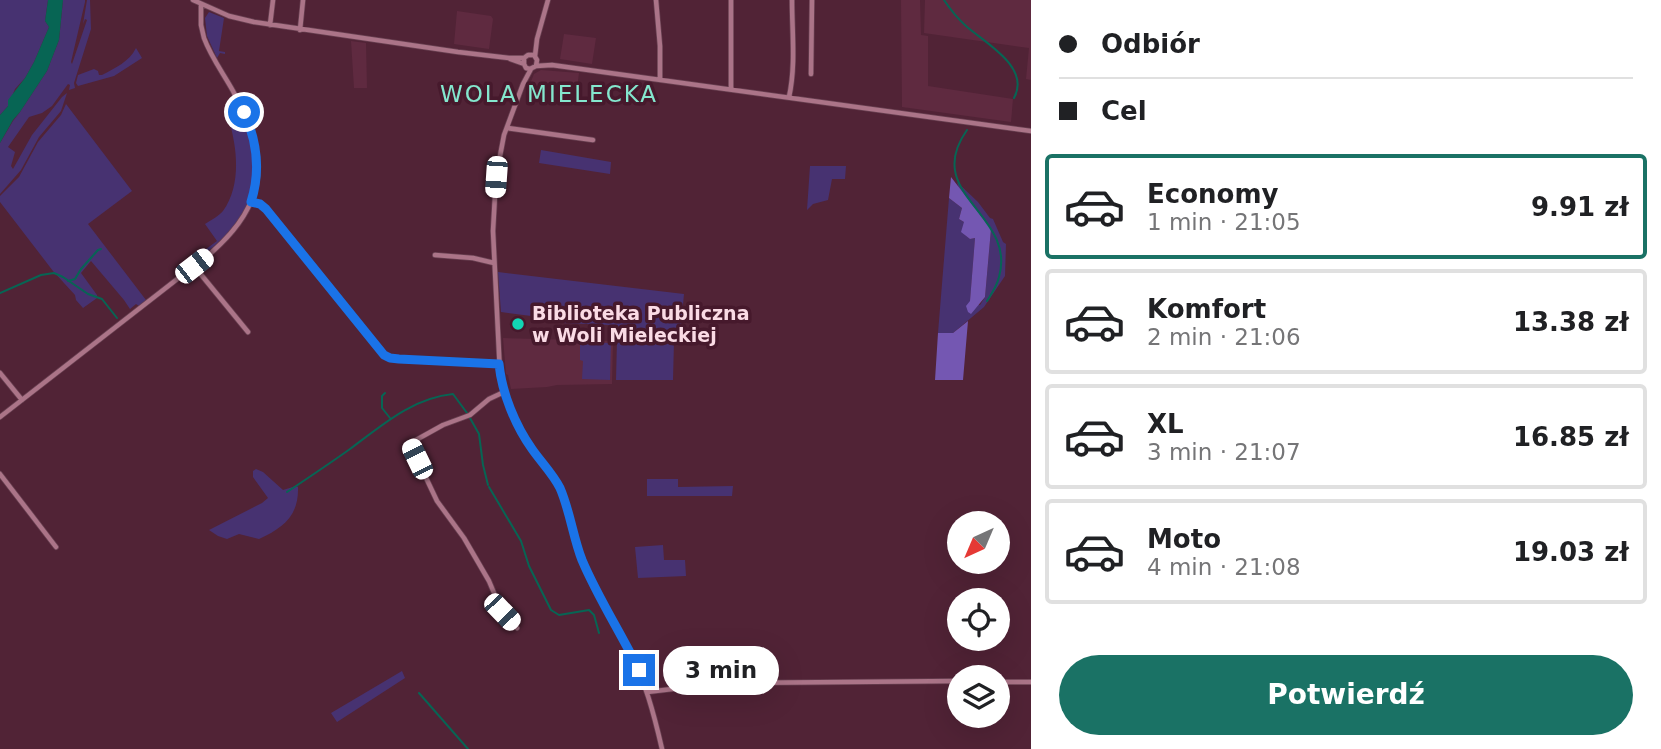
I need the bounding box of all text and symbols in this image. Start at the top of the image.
text: Odbiór [1101,29,1200,59]
district label: WOLA MIELECKA [440,81,658,107]
route start [228,96,260,128]
text: Cel [1101,96,1147,126]
car [485,155,508,199]
icon: car [1063,175,1126,238]
text: Economy [1147,179,1278,209]
text: 9.91 zł [1531,192,1629,222]
text: 1 min · 21:05 [1147,209,1301,235]
car [171,245,218,287]
icon: car [1063,290,1126,353]
text: Komfort [1147,294,1266,324]
place label: Biblioteka Publiczna w Woli Mieleckiej [532,302,749,346]
text: 13.38 zł [1513,307,1629,337]
marker: Biblioteka Publiczna w Woli Mieleckiej [510,316,526,332]
text: 2 min · 21:06 [1147,324,1301,350]
icon: car [1063,405,1126,468]
text: XL [1147,409,1184,439]
text: 16.85 zł [1513,422,1629,452]
car [399,436,436,482]
text: 3 min · 21:07 [1147,439,1301,465]
north arrow [947,511,1010,574]
map controls [947,511,1010,728]
icon: car [1063,520,1126,583]
text: Moto [1147,524,1221,554]
text: 19.03 zł [1513,537,1629,567]
text: 4 min · 21:08 [1147,554,1301,580]
button: locate [947,588,1010,651]
car [480,590,525,634]
callout: 3 min [664,646,779,694]
route end [623,654,655,686]
button: Potwierdź [1059,655,1633,735]
text: 3 min [685,657,757,683]
button: layers [947,665,1010,728]

